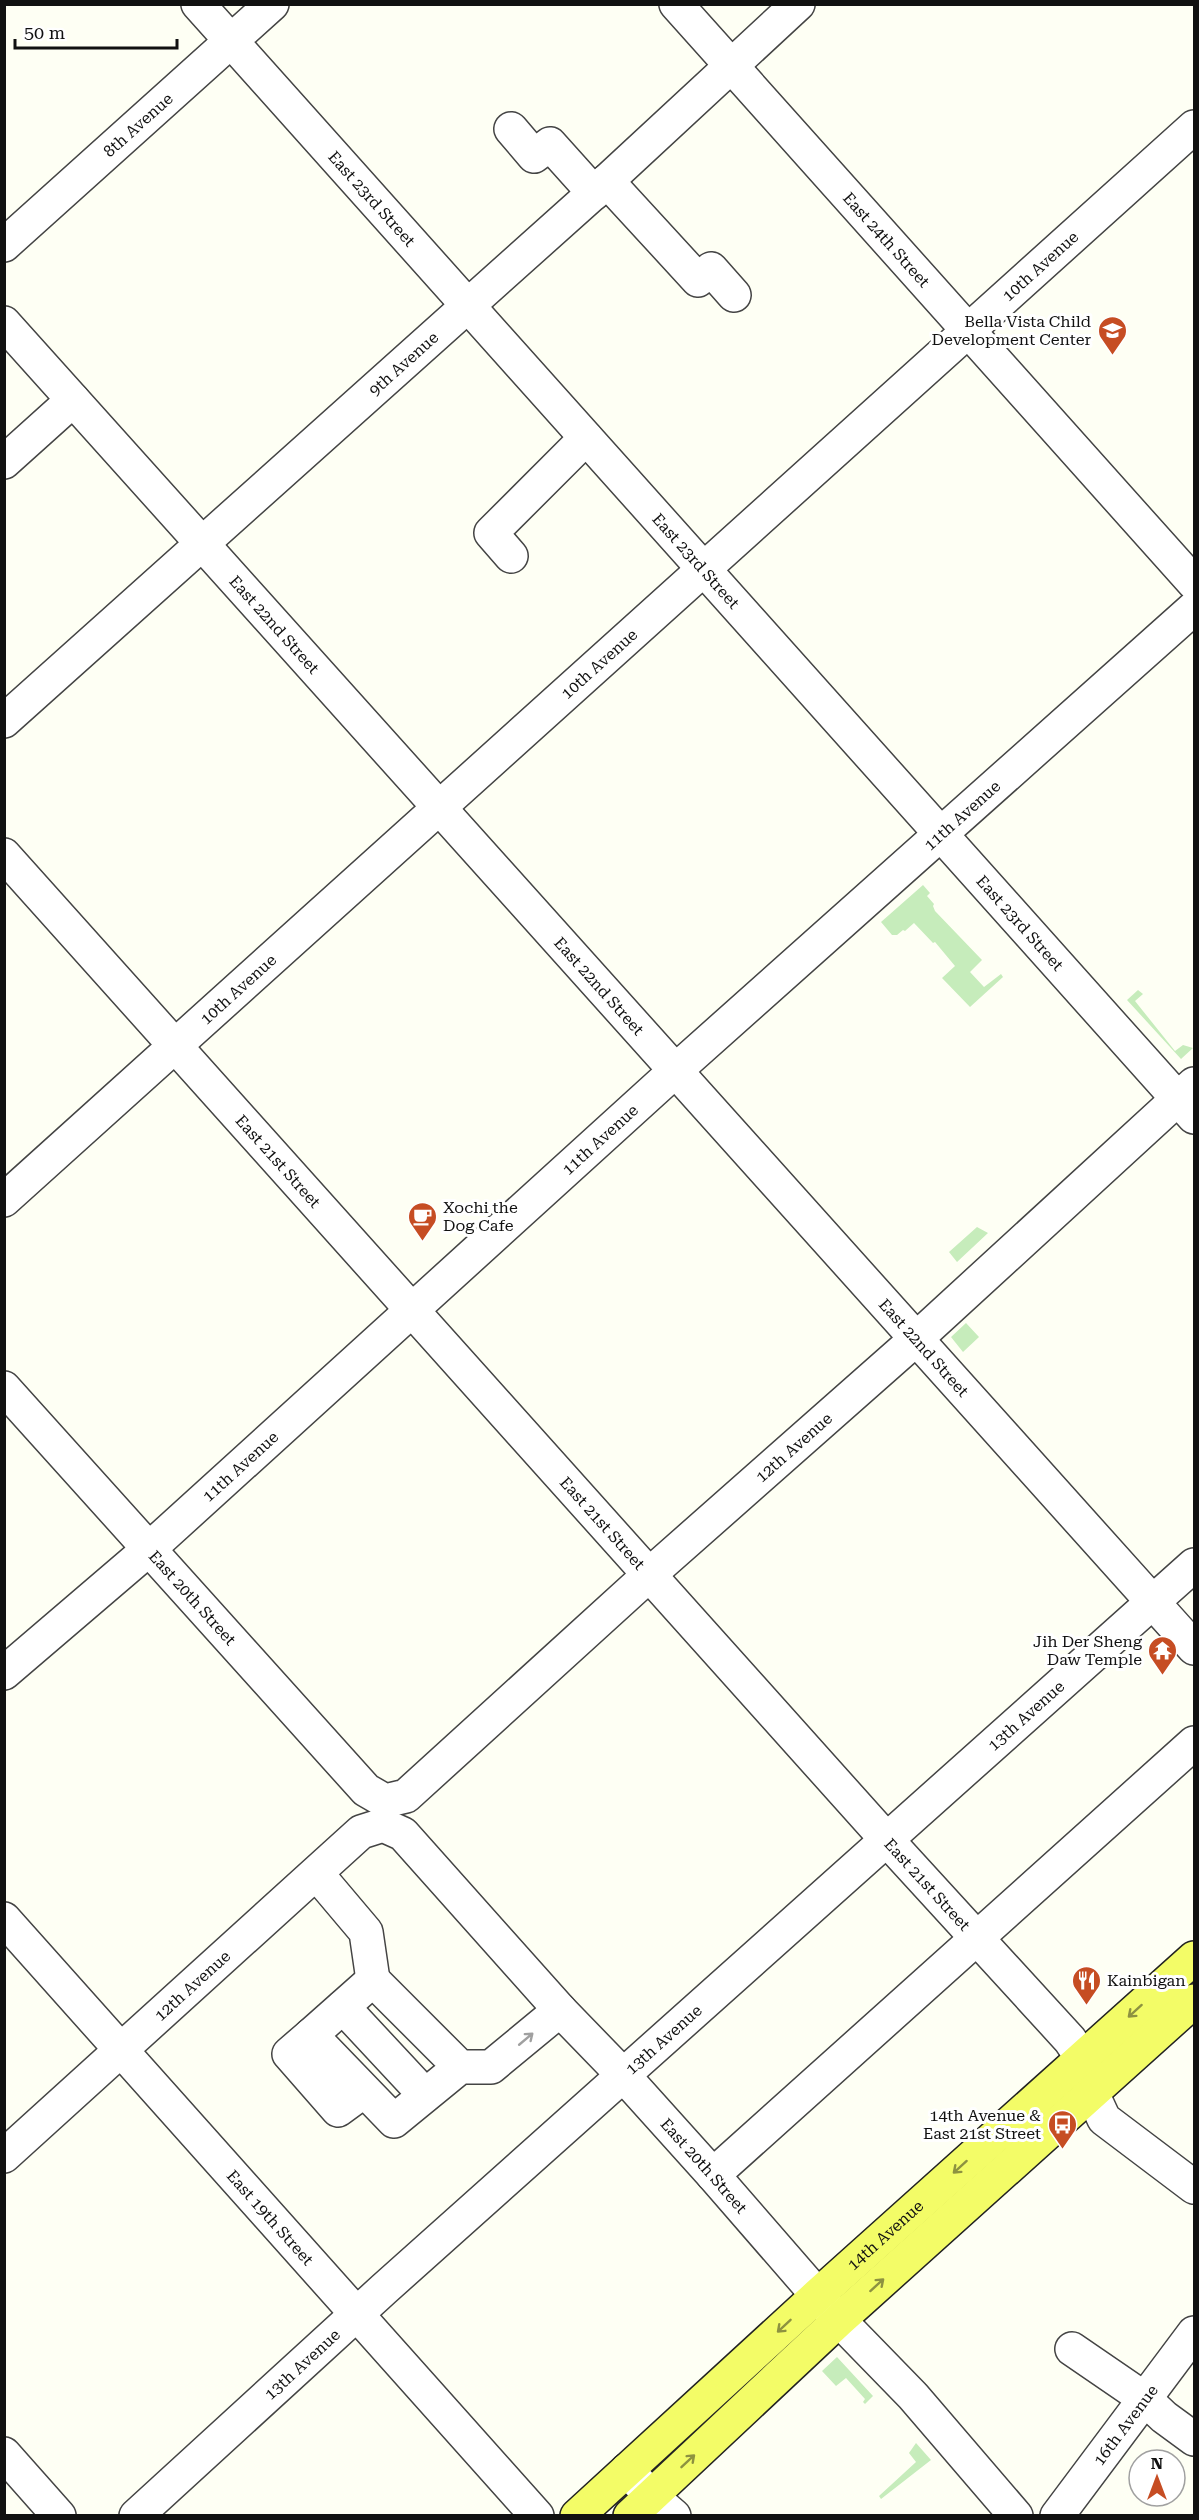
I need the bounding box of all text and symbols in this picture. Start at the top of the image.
scale bar [15,12,177,50]
text: 50 m [24,22,65,43]
street label: 8th Avenue [99,88,177,161]
street label: East 23rd Street [325,147,420,250]
street label: East 24th Street [839,188,934,291]
street label: 10th Avenue [998,227,1082,305]
place label: Bella Vista Child Development Center [932,312,1091,349]
school or university icon: Bella Vista Child Development Center [1096,314,1128,356]
street label: 9th Avenue [365,327,442,399]
street label: East 23rd Street [649,509,744,612]
street label: East 22nd Street [226,571,324,677]
street label: 10th Avenue [557,624,641,703]
street label: 11th Avenue [920,776,1004,854]
street label: East 23rd Street [973,871,1068,974]
street label: East 22nd Street [550,933,648,1039]
street label: 10th Avenue [196,950,280,1028]
street label: 11th Avenue [558,1100,642,1179]
street label: East 21st Street [232,1111,325,1211]
place label: Xochi the Dog Cafe [443,1198,518,1235]
cafe icon: Xochi the Dog Cafe [406,1200,438,1242]
street label: East 22nd Street [875,1295,973,1400]
street label: 12th Avenue [751,1408,836,1486]
street label: 11th Avenue [198,1427,282,1505]
street label: East 21st Street [556,1473,649,1573]
street label: East 20th Street [145,1546,240,1649]
place label: Jih Der Sheng Daw Temple [1033,1632,1143,1669]
temple icon: Jih Der Sheng Daw Temple [1147,1634,1179,1676]
street label: 13th Avenue [984,1676,1068,1754]
street label: East 21st Street [881,1834,975,1934]
street label: 12th Avenue [150,1946,234,2025]
restaurant icon: Kainbigan [1070,1964,1102,2006]
place label: Kainbigan [1107,1971,1186,1990]
street label: 13th Avenue [621,2000,706,2078]
one-way arrow [1128,2004,1143,2018]
one-way arrow [517,2032,533,2045]
place label: 14th Avenue & East 21st Street [923,2106,1041,2143]
bus stop icon: 14th Avenue & East 21st Street [1046,2108,1078,2150]
street label: East 20th Street [657,2114,751,2217]
one-way arrow [953,2160,968,2174]
street label: East 19th Street [223,2166,318,2269]
street label: 14th Avenue [843,2196,927,2274]
one-way arrow [870,2278,885,2292]
one-way arrow [777,2319,792,2333]
street label: 13th Avenue [260,2325,344,2403]
street label: 16th Avenue [1089,2381,1162,2469]
north arrow [1127,2448,1187,2508]
one-way arrow [681,2454,696,2468]
text: N [1151,2454,1163,2473]

